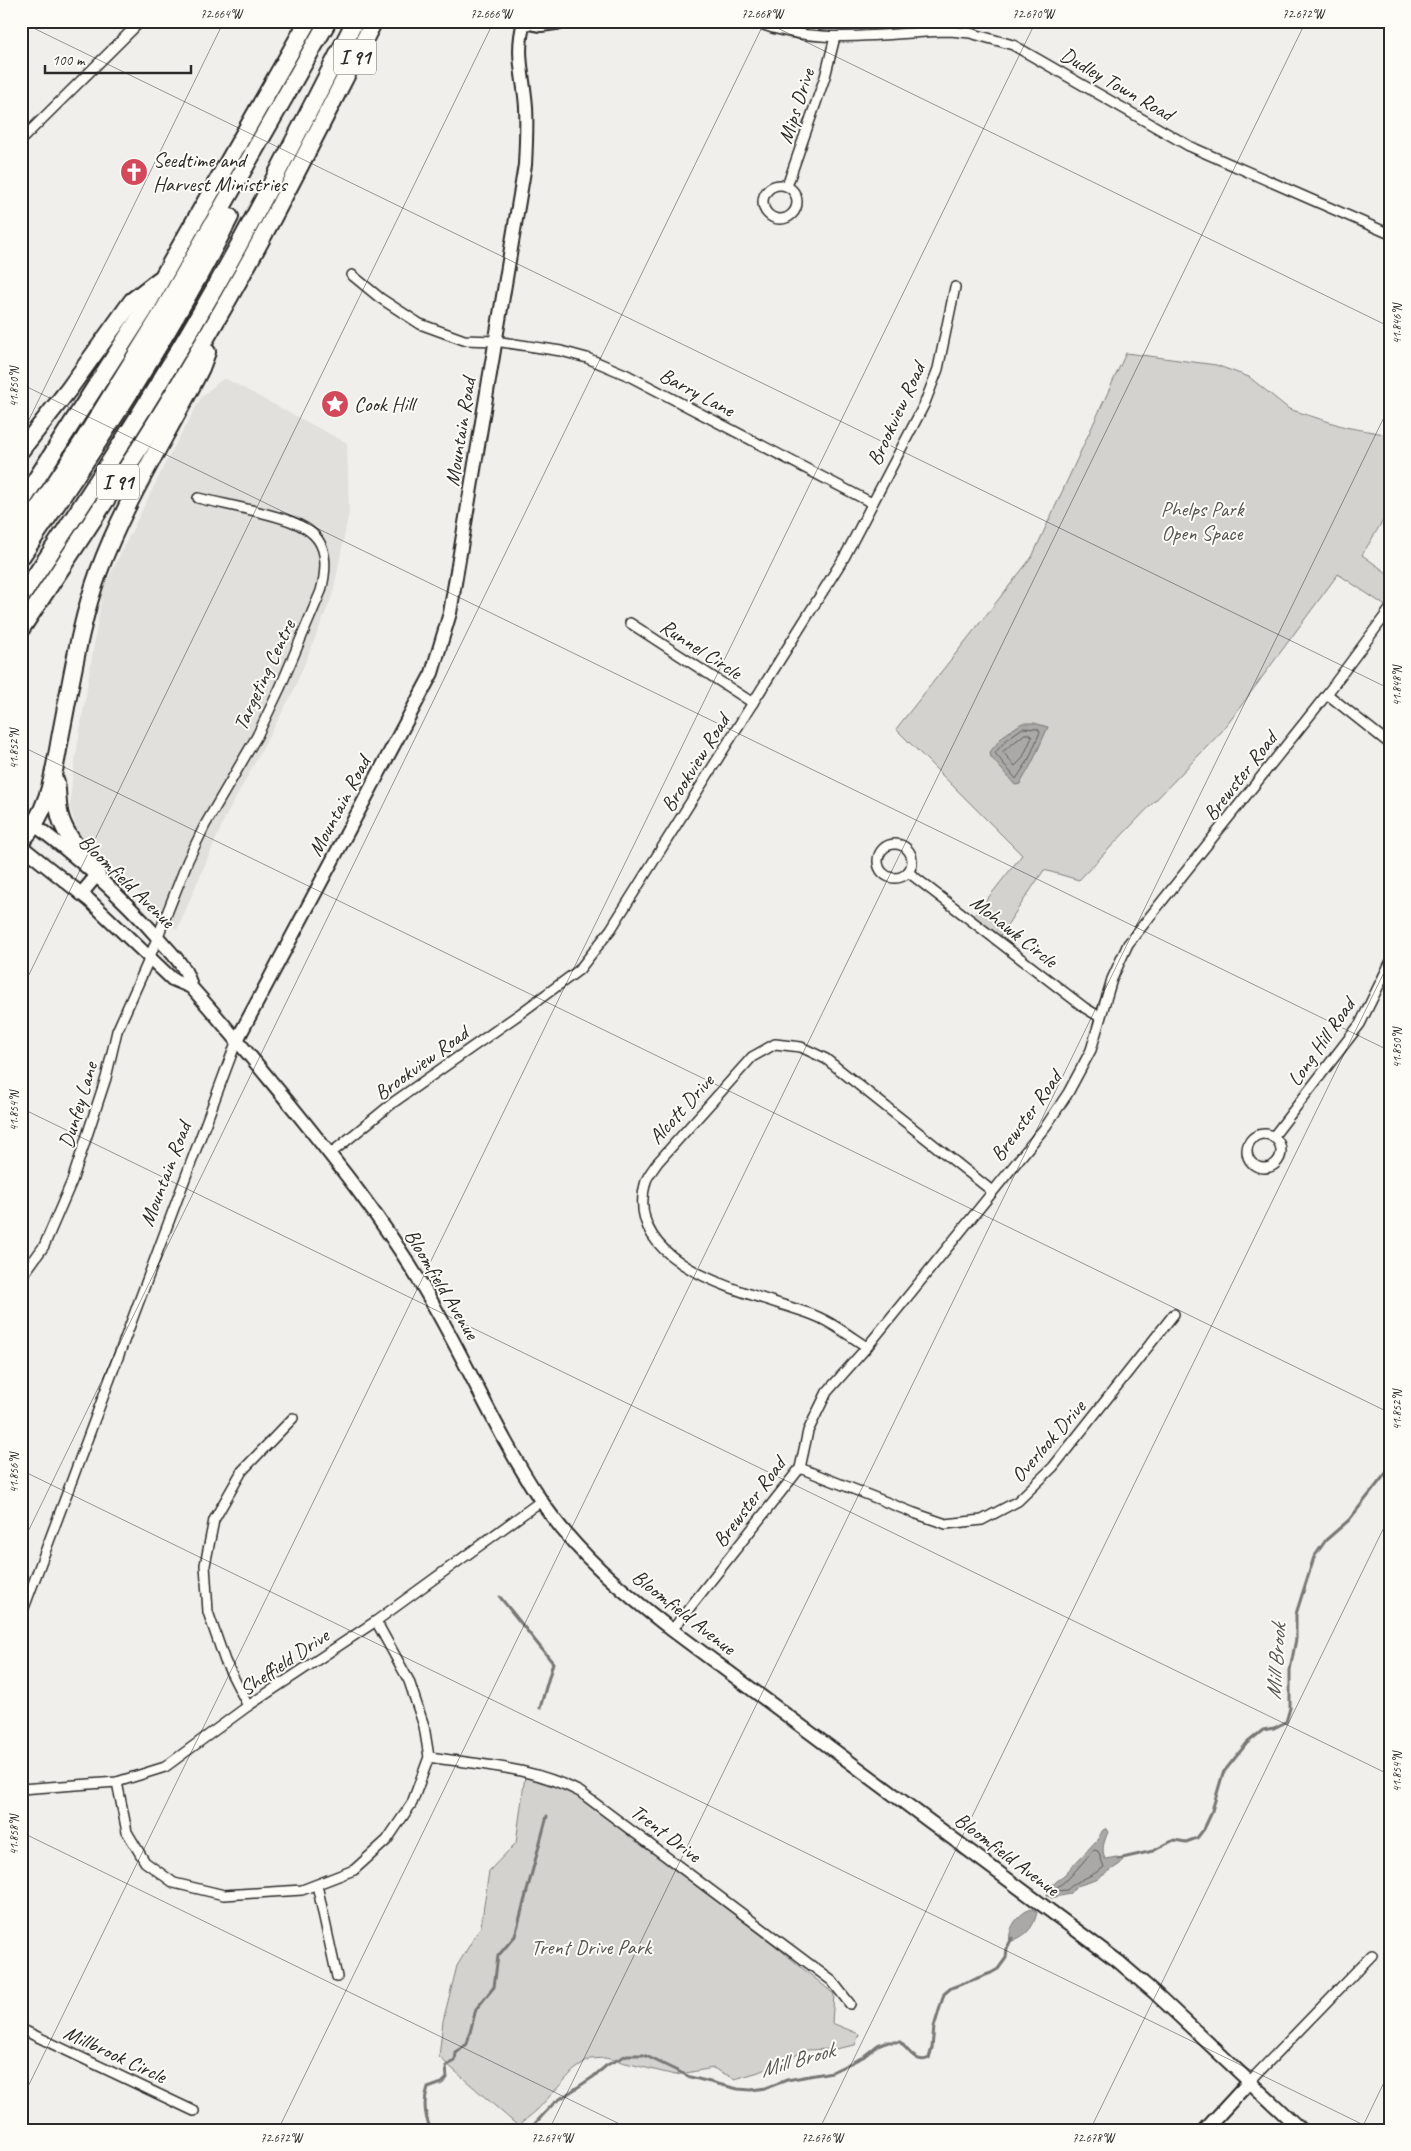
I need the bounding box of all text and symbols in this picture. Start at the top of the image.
text: 72.664°W [200,6,244,22]
text: 72.666°W [470,6,514,22]
text: 72.668°W [741,6,785,22]
text: 72.670°W [1012,6,1056,22]
text: 72.672°W [1282,6,1326,22]
road number: I 91 [334,40,376,74]
street label: Dudley Town Road [1056,41,1180,128]
scale bar [45,42,191,74]
text: 100 m [52,51,86,70]
street label: Mips Drive [772,64,821,147]
place label: Seedtime and Harvest Ministries [153,147,288,197]
church icon: Seedtime and Harvest Ministries [119,157,149,187]
text: 41.846°N [1389,302,1405,344]
street label: Brookview Road [861,355,933,469]
street label: Barry Lane [655,361,740,423]
text: 41.850°N [6,365,22,407]
street label: Mountain Road [439,372,482,488]
place icon: Cook Hill [320,389,350,419]
place label: Cook Hill [354,391,418,417]
road number: I 91 [97,464,139,500]
park label: Phelps Park Open Space [1161,496,1245,546]
street label: Runnel Circle [655,613,748,686]
street label: Targeting Centre [227,614,301,734]
text: 41.848°N [1389,664,1405,706]
street label: Brookview Road [655,706,737,817]
street label: Brewster Road [1197,724,1284,826]
text: 41.852°N [6,727,22,769]
street label: Mountain Road [302,748,378,860]
street label: Bloomfield Avenue [73,829,181,934]
street label: Mohawk Circle [965,889,1064,974]
street label: Long Hill Road [1281,990,1363,1091]
street label: Brookview Road [369,1018,476,1106]
text: 41.850°N [1389,1026,1405,1068]
street label: Dunfey Lane [53,1057,104,1151]
street label: Brewster Road [984,1063,1069,1166]
street label: Alcott Drive [643,1068,720,1149]
text: 41.854°N [6,1089,22,1131]
street label: Mountain Road [133,1115,198,1230]
street label: Bloomfield Avenue [399,1224,486,1345]
text: 41.852°N [1389,1388,1405,1430]
street label: Overlook Drive [1005,1394,1092,1488]
street label: Brewster Road [707,1450,793,1552]
text: 41.856°N [6,1451,22,1493]
street label: Bloomfield Avenue [627,1564,742,1661]
water label: Mill Brook [1259,1619,1293,1701]
street label: Sheffield Drive [234,1621,335,1701]
text: 41.854°N [1389,1750,1405,1792]
street label: Trent Drive [626,1798,707,1869]
street label: Bloomfield Avenue [950,1806,1065,1902]
text: 41.858°N [6,1813,22,1855]
park label: Trent Drive Park [531,1934,653,1960]
street label: Millbrook Circle [60,2019,171,2089]
water label: Mill Brook [757,2035,841,2084]
text: 72.672°W [260,2130,304,2146]
text: 72.674°W [531,2130,575,2146]
text: 72.676°W [801,2130,845,2146]
text: 72.678°W [1072,2130,1116,2146]

